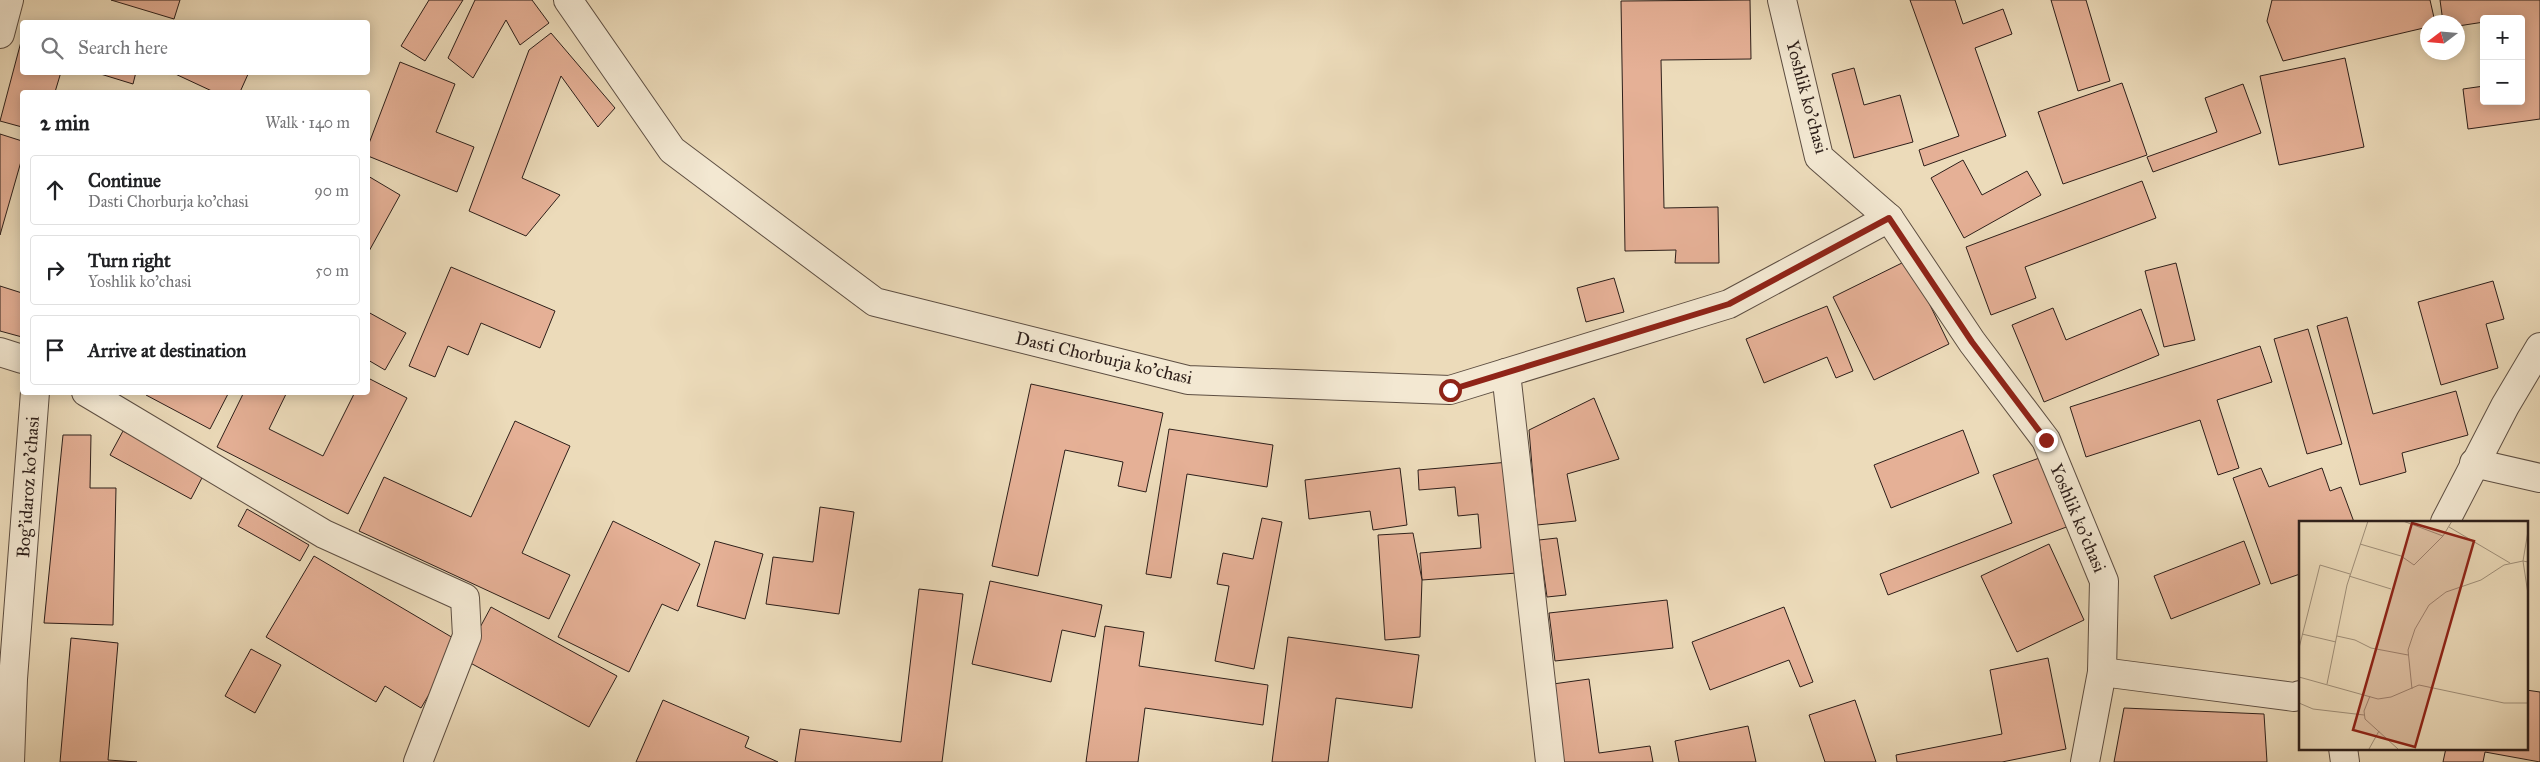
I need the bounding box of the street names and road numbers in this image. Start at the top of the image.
street label: Yoshlik ko'chasi [1781,38,1833,156]
street label: Dasti Chorburja ko'chasi [1013,327,1195,389]
street label: Bog'idaroz ko'chasi [12,415,45,559]
street label: Yoshlik ko'chasi [2045,460,2111,576]

